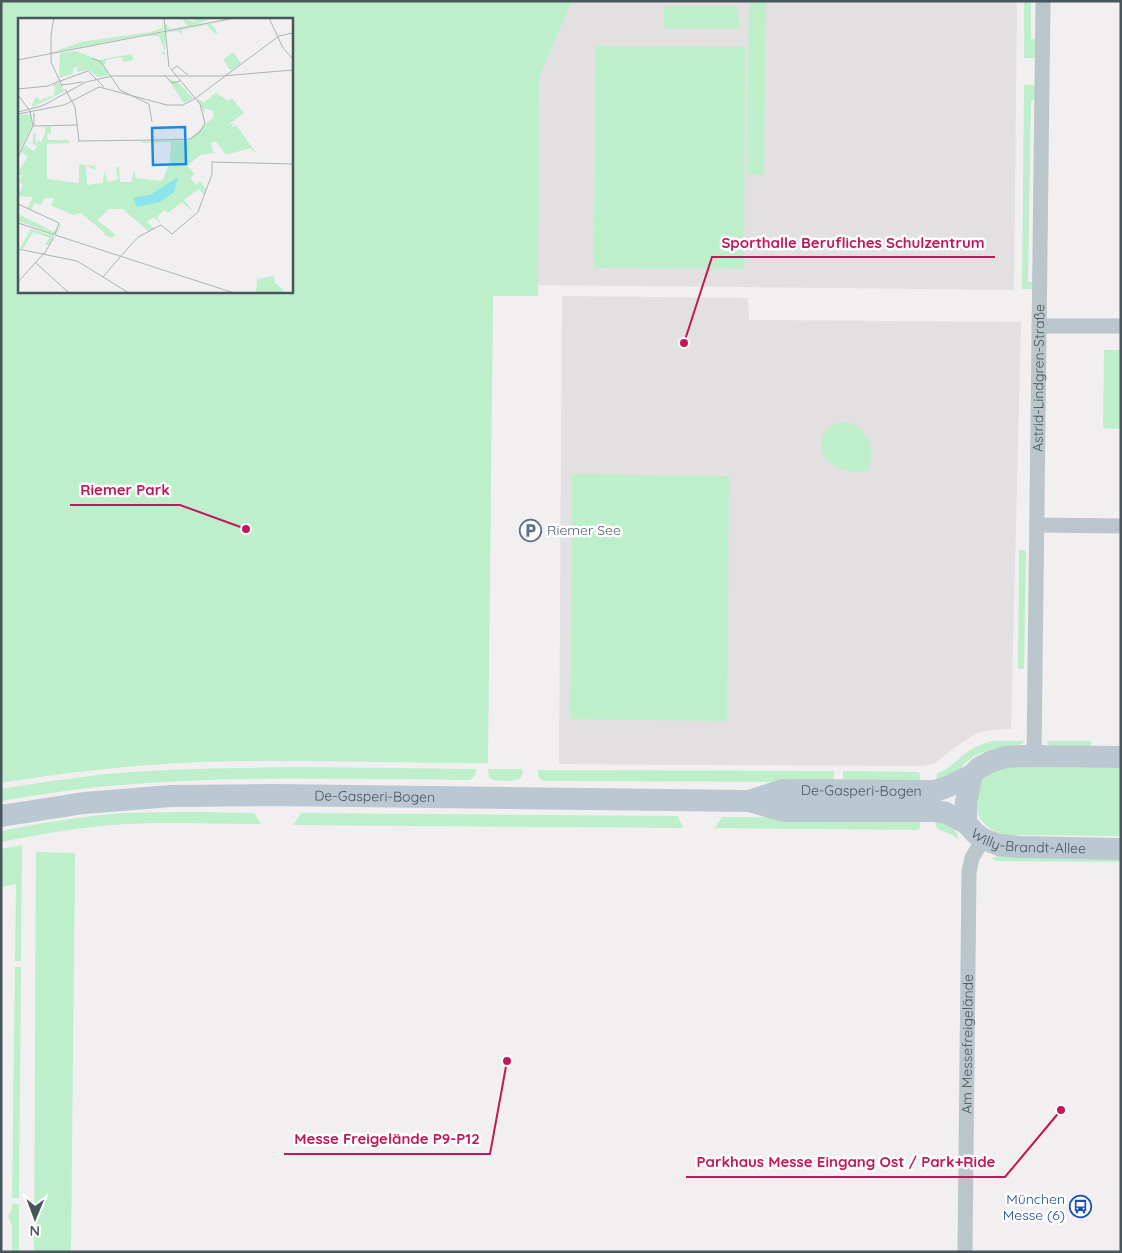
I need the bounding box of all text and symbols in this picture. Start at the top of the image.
inset map [18,18,292,292]
callout: Sporthalle Berufliches Schulzentrum [712,227,995,257]
text: Sporthalle Berufliches Schulzentrum [721,233,985,252]
street label: Astrid-Lindgren-Straße [1029,304,1048,452]
callout: Riemer Park [70,475,180,505]
text: Riemer Park [80,480,170,499]
parking icon: Riemer See [519,518,543,542]
place label: Riemer See [547,521,621,539]
street label: De-Gasperi-Bogen [801,781,922,800]
street label: De-Gasperi-Bogen [314,787,435,806]
street label: Willy-Brandt-Allee [967,824,1086,857]
street label: Am Messefreigelände [957,974,977,1114]
callout: Messe Freigelände P9-P12 [284,1124,490,1154]
text: Messe Freigelände P9-P12 [294,1129,480,1148]
callout: Parkhaus Messe Eingang Ost / Park+Ride [686,1147,1005,1177]
text: Parkhaus Messe Eingang Ost / Park+Ride [697,1152,996,1171]
place label: München Messe (6) [1003,1190,1065,1224]
north arrow [10,1193,60,1243]
bus stop icon: München Messe (6) [1069,1195,1093,1219]
text: N [29,1222,40,1240]

